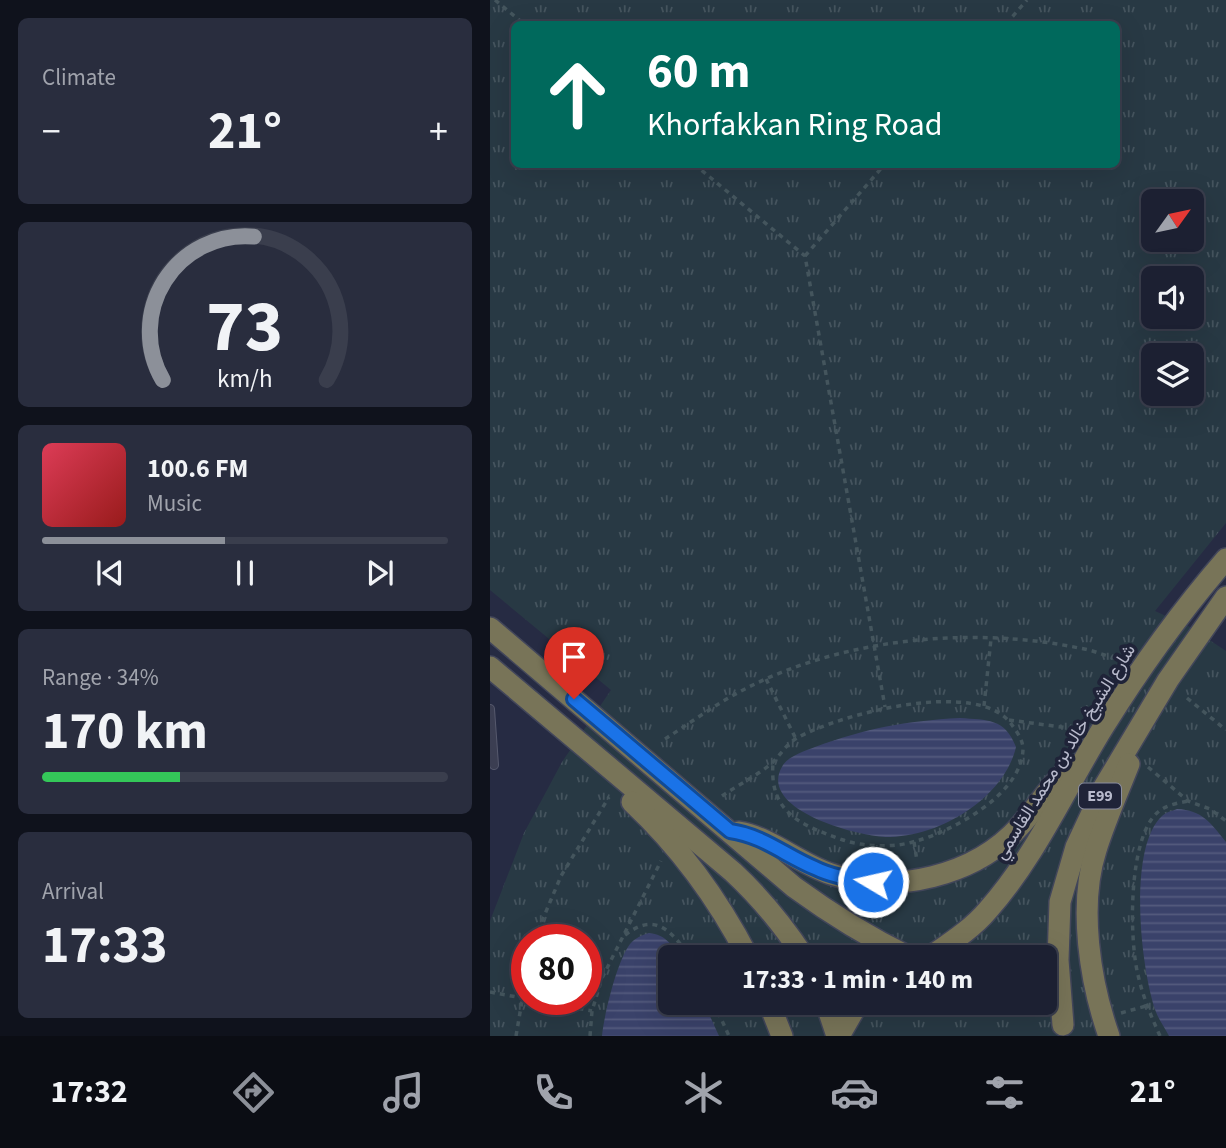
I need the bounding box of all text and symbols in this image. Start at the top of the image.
text: 60 m [647,37,751,107]
icon: ahead [532,49,623,140]
text: Climate [42,61,116,94]
text: 21° [208,95,282,169]
text: Khorfakkan Ring Road [647,102,942,148]
text: − [42,105,61,159]
text: + [429,105,448,159]
north arrow [1141,189,1204,252]
map controls [1141,189,1204,406]
button: sound [1141,266,1204,329]
text: 73 [207,276,283,380]
button: layers [1141,343,1204,406]
text: km/h [217,361,273,397]
text: 100.6 FM [147,450,248,487]
text: Music [147,487,202,520]
icon: previous [91,554,129,592]
icon: pause [226,554,264,592]
icon: next [361,554,399,592]
pin [544,627,604,699]
icon: arrive [555,638,593,676]
street label: شارع الشيخ خالد بن محمد القاسمي [988,639,1143,866]
text: Range · 34% [42,661,159,694]
text: 170 km [42,695,208,769]
road number: E99 [1079,783,1121,808]
position arrow [836,845,910,919]
text: Arrival [42,875,104,908]
text: 17:33 [42,909,167,983]
speed limit sign: 80 [511,924,602,1015]
text: 17:33 · 1 min · 140 m [742,961,973,998]
icon: directions [229,1068,278,1117]
icon: music [379,1068,428,1117]
icon: phone [529,1068,578,1117]
icon: climate [679,1068,728,1117]
icon: car [830,1068,879,1117]
icon: filters [980,1068,1029,1117]
text: 17:32 [51,1069,128,1115]
text: 21° [1130,1069,1175,1115]

